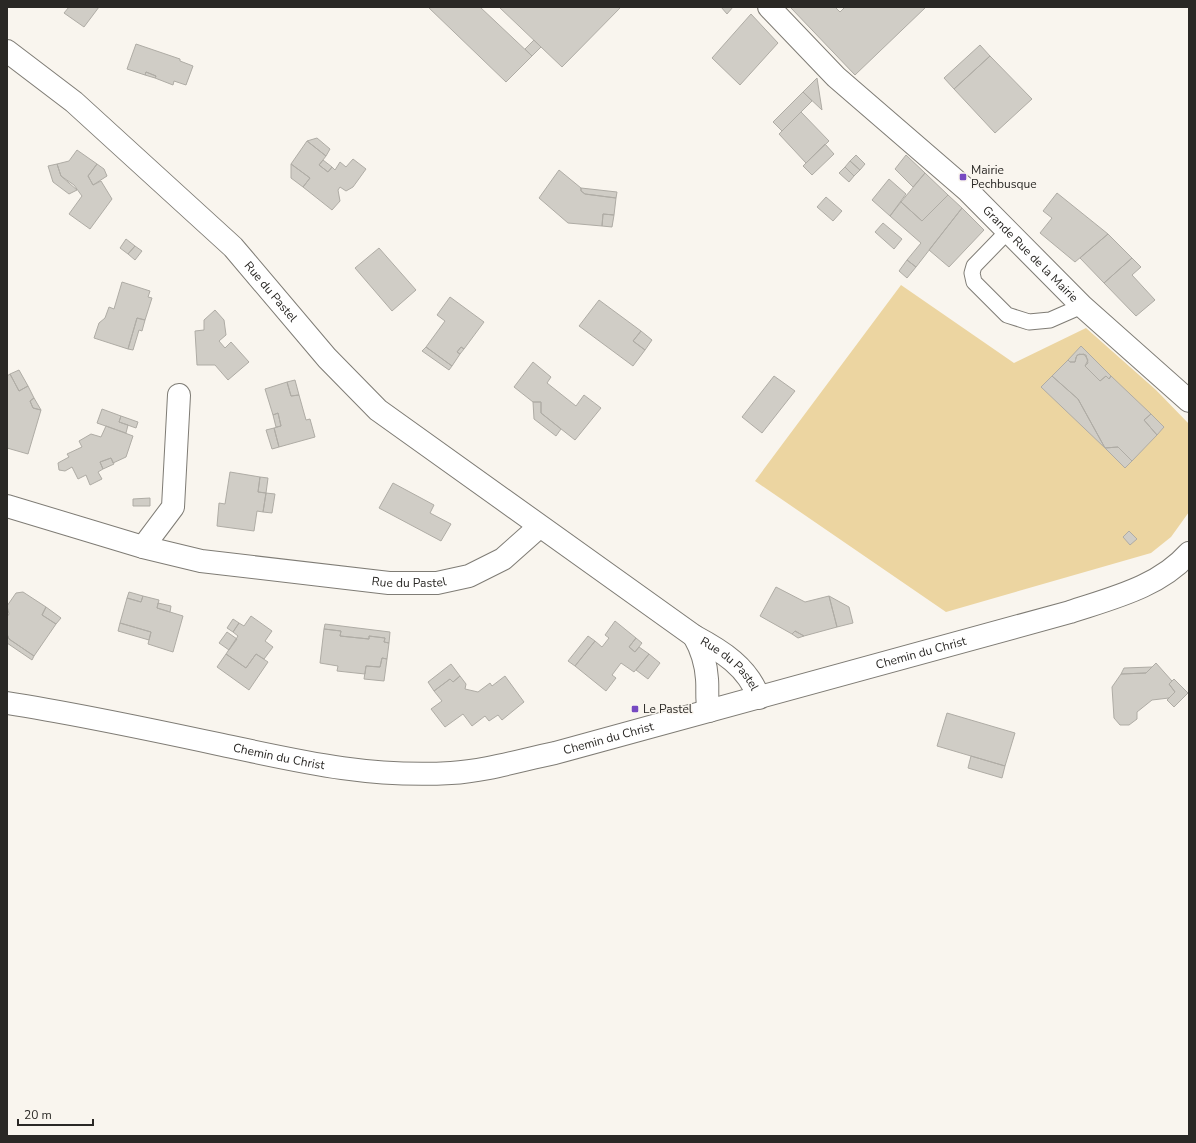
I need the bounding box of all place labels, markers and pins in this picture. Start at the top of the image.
place label: Mairie Pechbusque [971,162,1037,192]
marker: Mairie Pechbusque [958,172,968,182]
place label: Le Pastel [643,701,693,717]
marker: Le Pastel [630,704,640,714]

